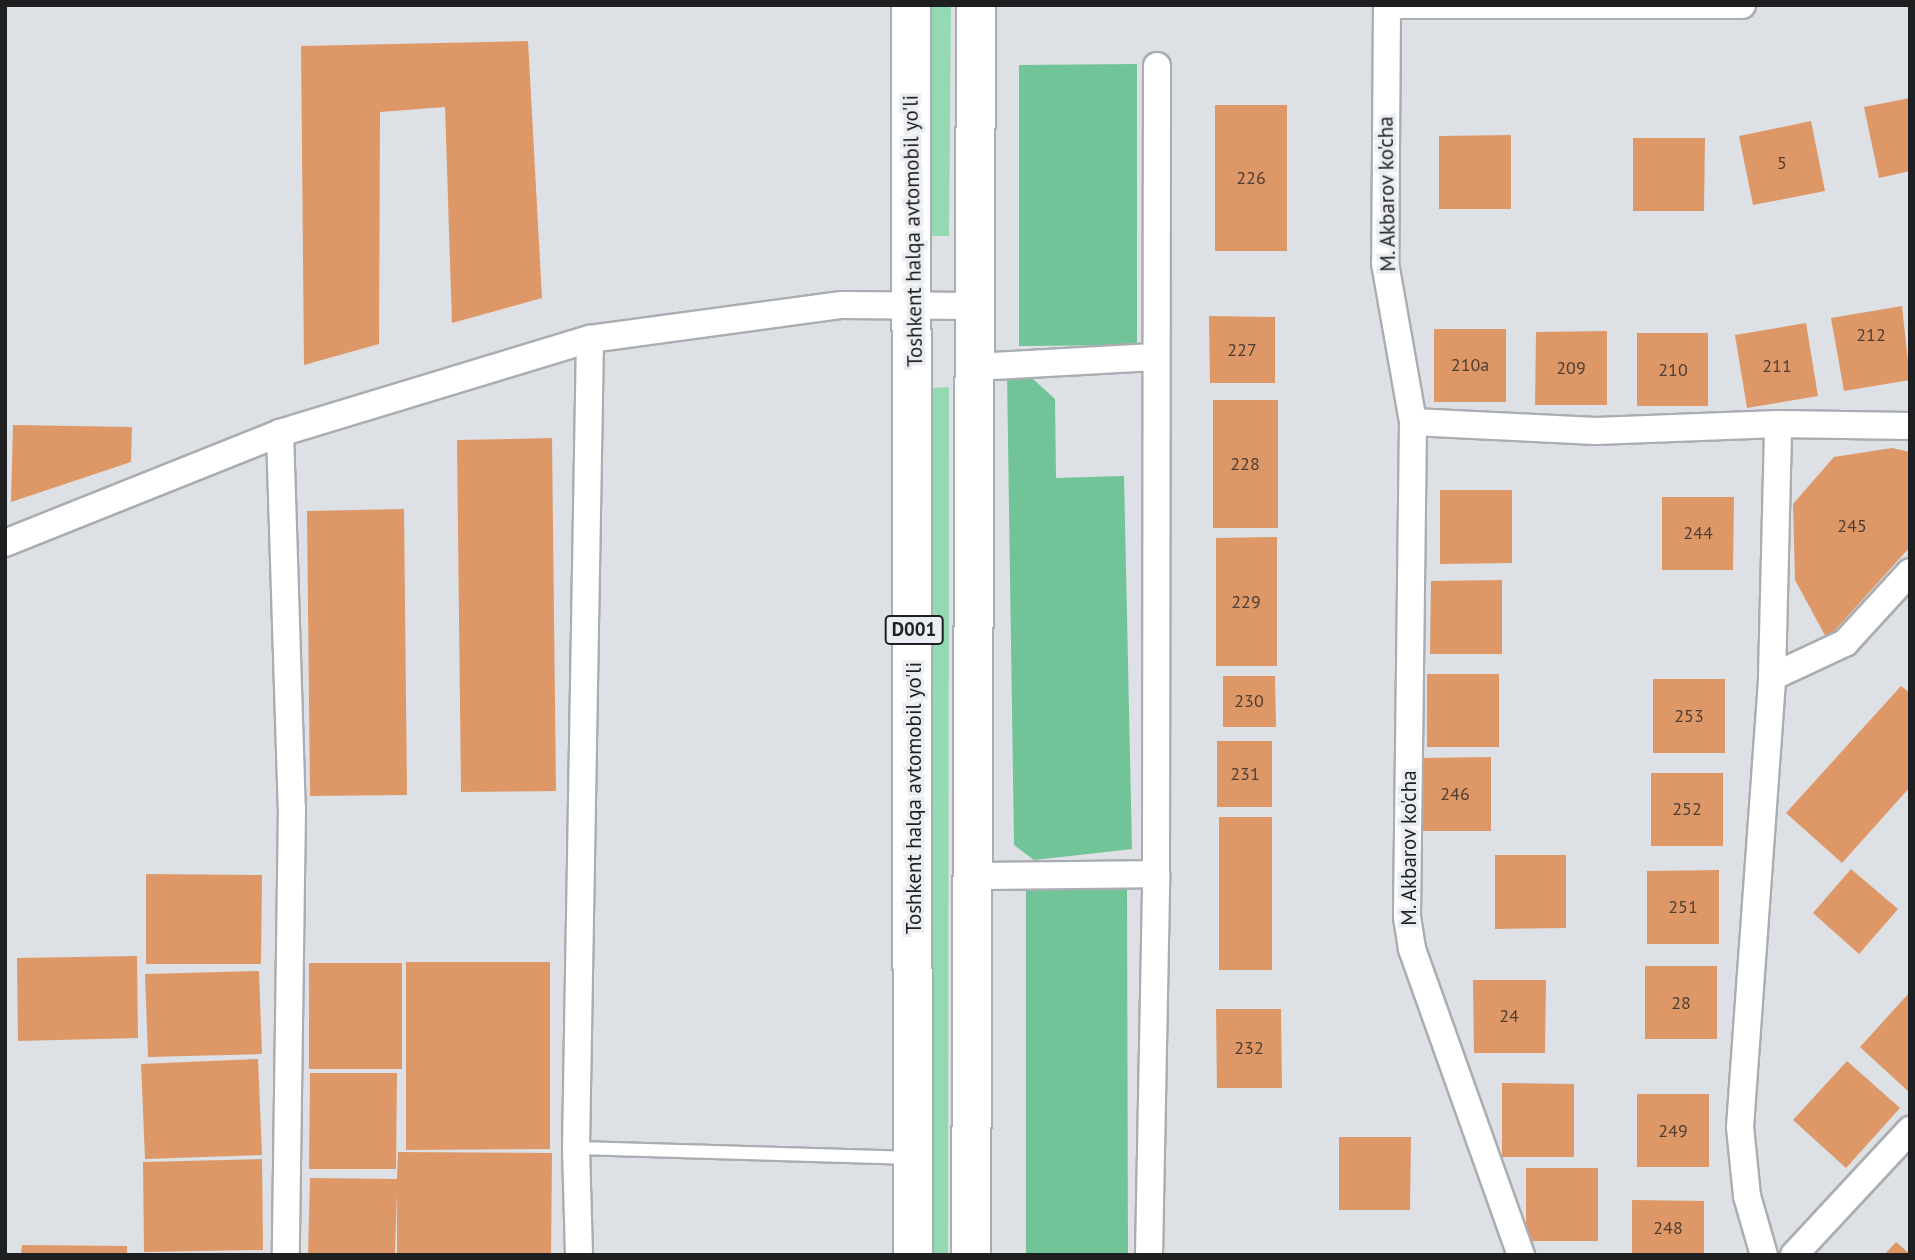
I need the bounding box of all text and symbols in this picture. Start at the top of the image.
street label: Toshkent halqa avtomobil yo'li [898,95,928,367]
street label: M. Akbarov ko'cha [1373,115,1401,273]
house number: 5 [1777,152,1787,174]
house number: 226 [1236,167,1266,189]
house number: 212 [1856,324,1886,346]
house number: 227 [1227,339,1257,361]
house number: 210а [1451,354,1489,376]
house number: 211 [1762,355,1792,377]
house number: 209 [1556,357,1586,379]
house number: 210 [1658,359,1688,381]
house number: 228 [1230,453,1260,475]
house number: 245 [1837,515,1867,537]
house number: 244 [1683,522,1713,544]
house number: 229 [1231,591,1261,613]
road number: D001 [884,614,944,646]
street label: Toshkent halqa avtomobil yo'li [901,662,927,934]
house number: 230 [1234,690,1264,712]
house number: 253 [1674,705,1704,727]
house number: 231 [1230,763,1260,785]
street label: M. Akbarov ko'cha [1396,769,1422,927]
house number: 246 [1440,783,1470,805]
house number: 252 [1672,798,1702,820]
house number: 251 [1668,896,1698,918]
house number: 28 [1671,992,1691,1014]
house number: 24 [1499,1005,1519,1027]
house number: 232 [1234,1037,1264,1059]
house number: 249 [1658,1120,1688,1142]
house number: 248 [1653,1217,1683,1239]

